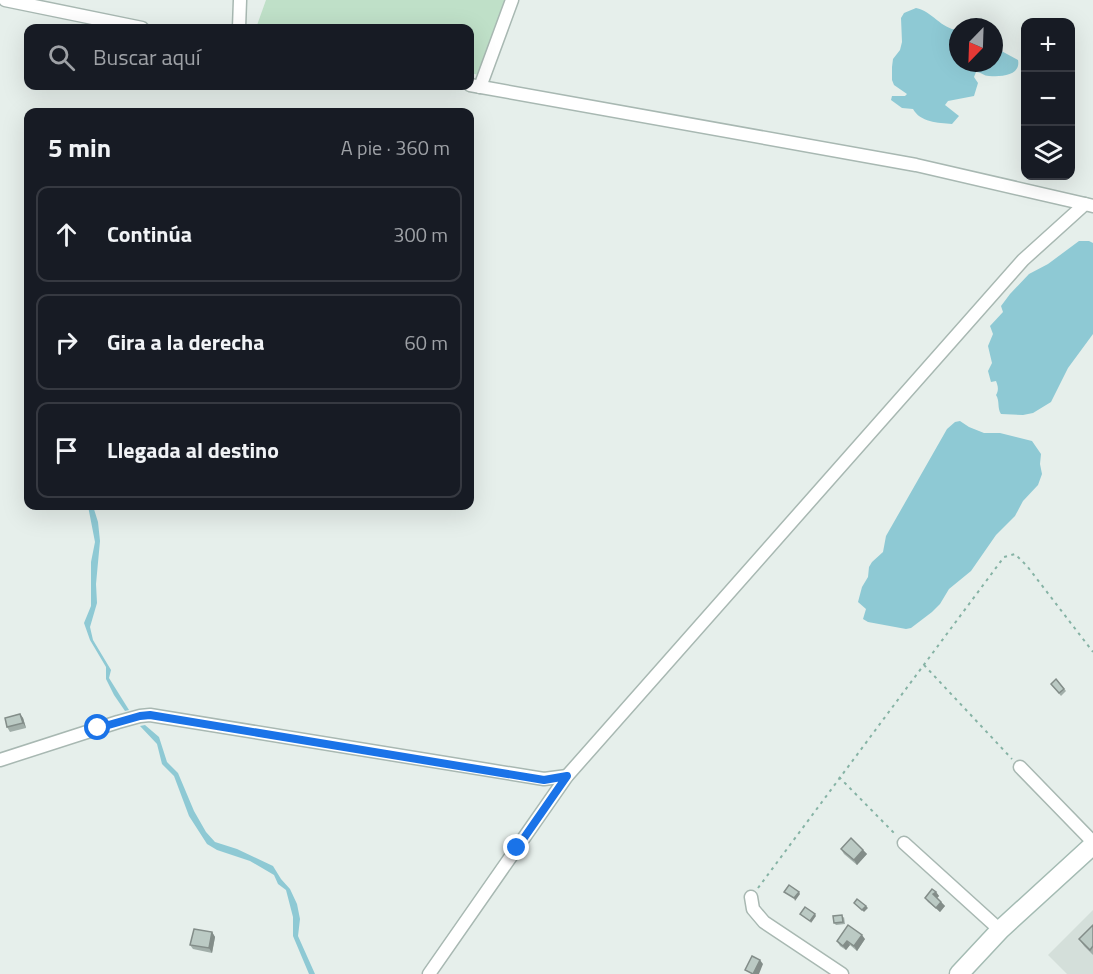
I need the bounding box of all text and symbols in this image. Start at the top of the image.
north arrow [949,18,1003,72]
map controls [1021,18,1075,180]
button: + [1021,18,1075,72]
search box [24,24,474,90]
text: Buscar aquí [93,40,201,74]
icon: search [45,41,78,74]
button: − [1021,72,1075,126]
button: layers [1021,126,1075,180]
text: 5 min [48,128,111,167]
text: A pie · 360 m [341,132,450,163]
text: Continúa [107,217,192,251]
icon: ahead [50,218,83,251]
text: 300 m [393,219,448,250]
text: Gira a la derecha [107,325,264,359]
icon: right [50,326,83,359]
text: 60 m [404,327,448,358]
text: Llegada al destino [107,433,279,467]
icon: arrive [50,434,83,467]
route start [84,714,110,740]
route end [503,834,529,860]

